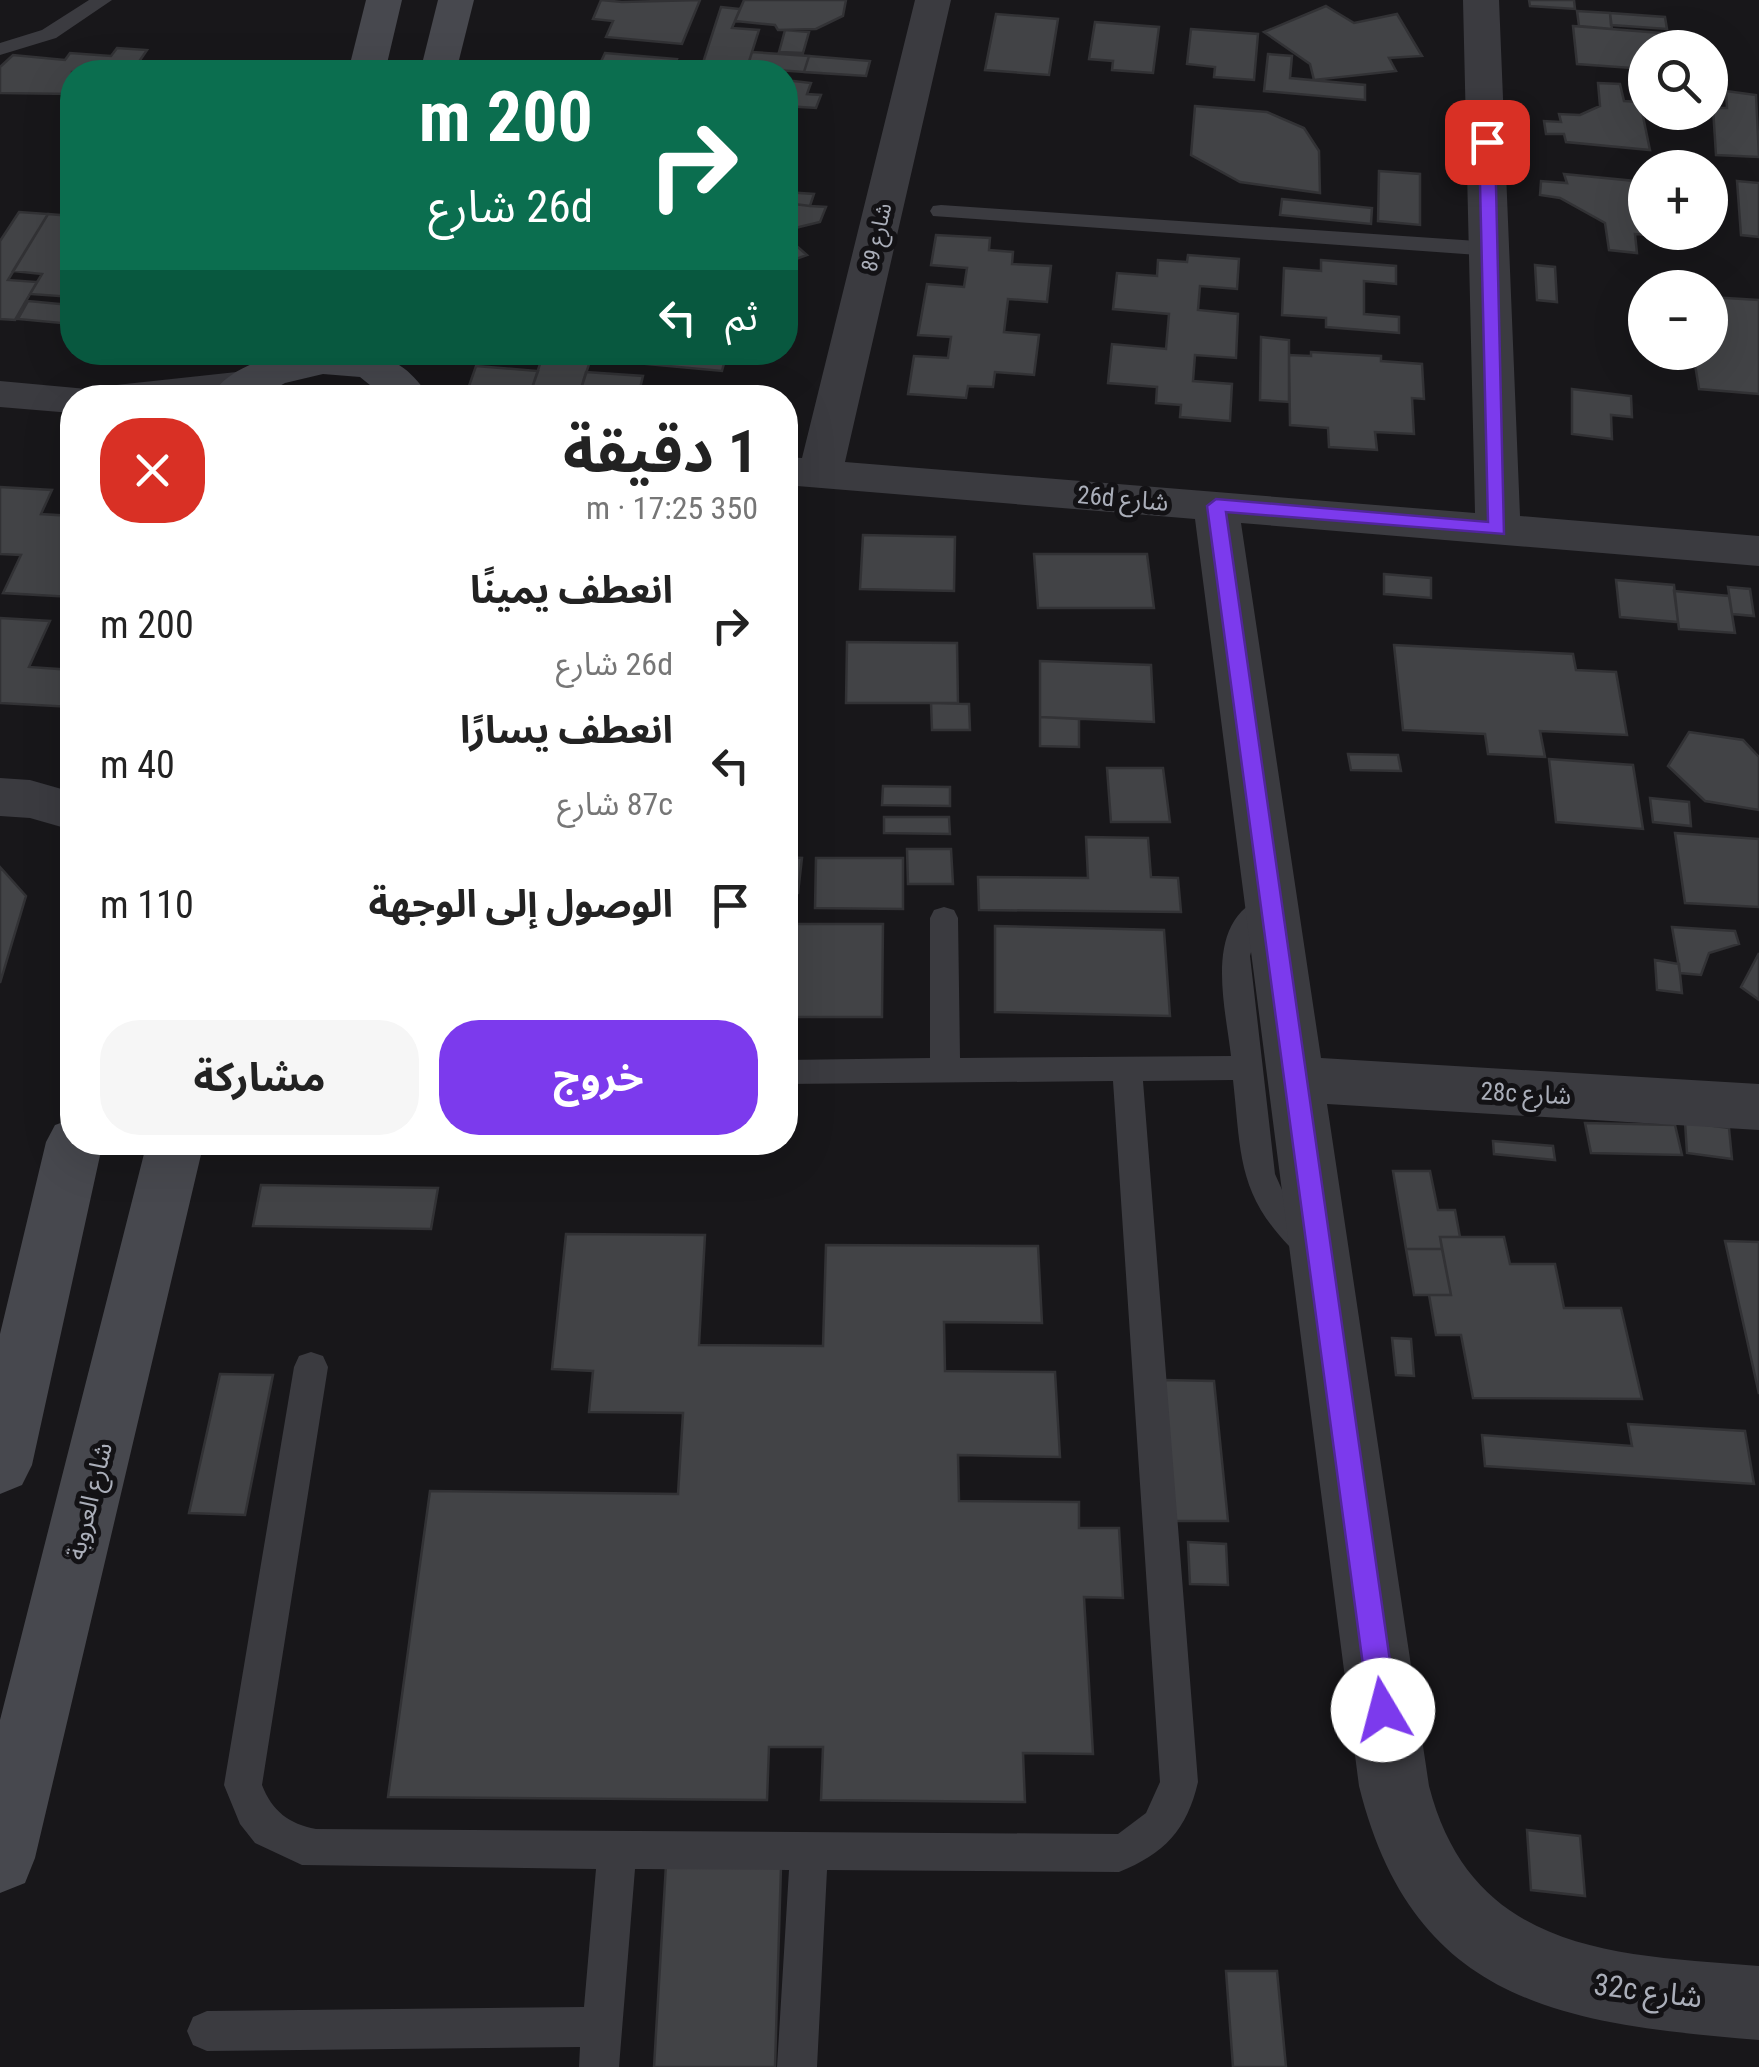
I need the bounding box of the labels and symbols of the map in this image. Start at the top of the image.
pin [1445,100,1530,185]
street label: شارع 89 [856,200,900,275]
street label: 26d شارع [1076,480,1170,521]
street label: 28c شارع [1480,1077,1572,1114]
street label: شارع العروبة [61,1439,122,1564]
position arrow [1331,1658,1435,1762]
street label: 32c شارع [1591,1967,1704,2019]

